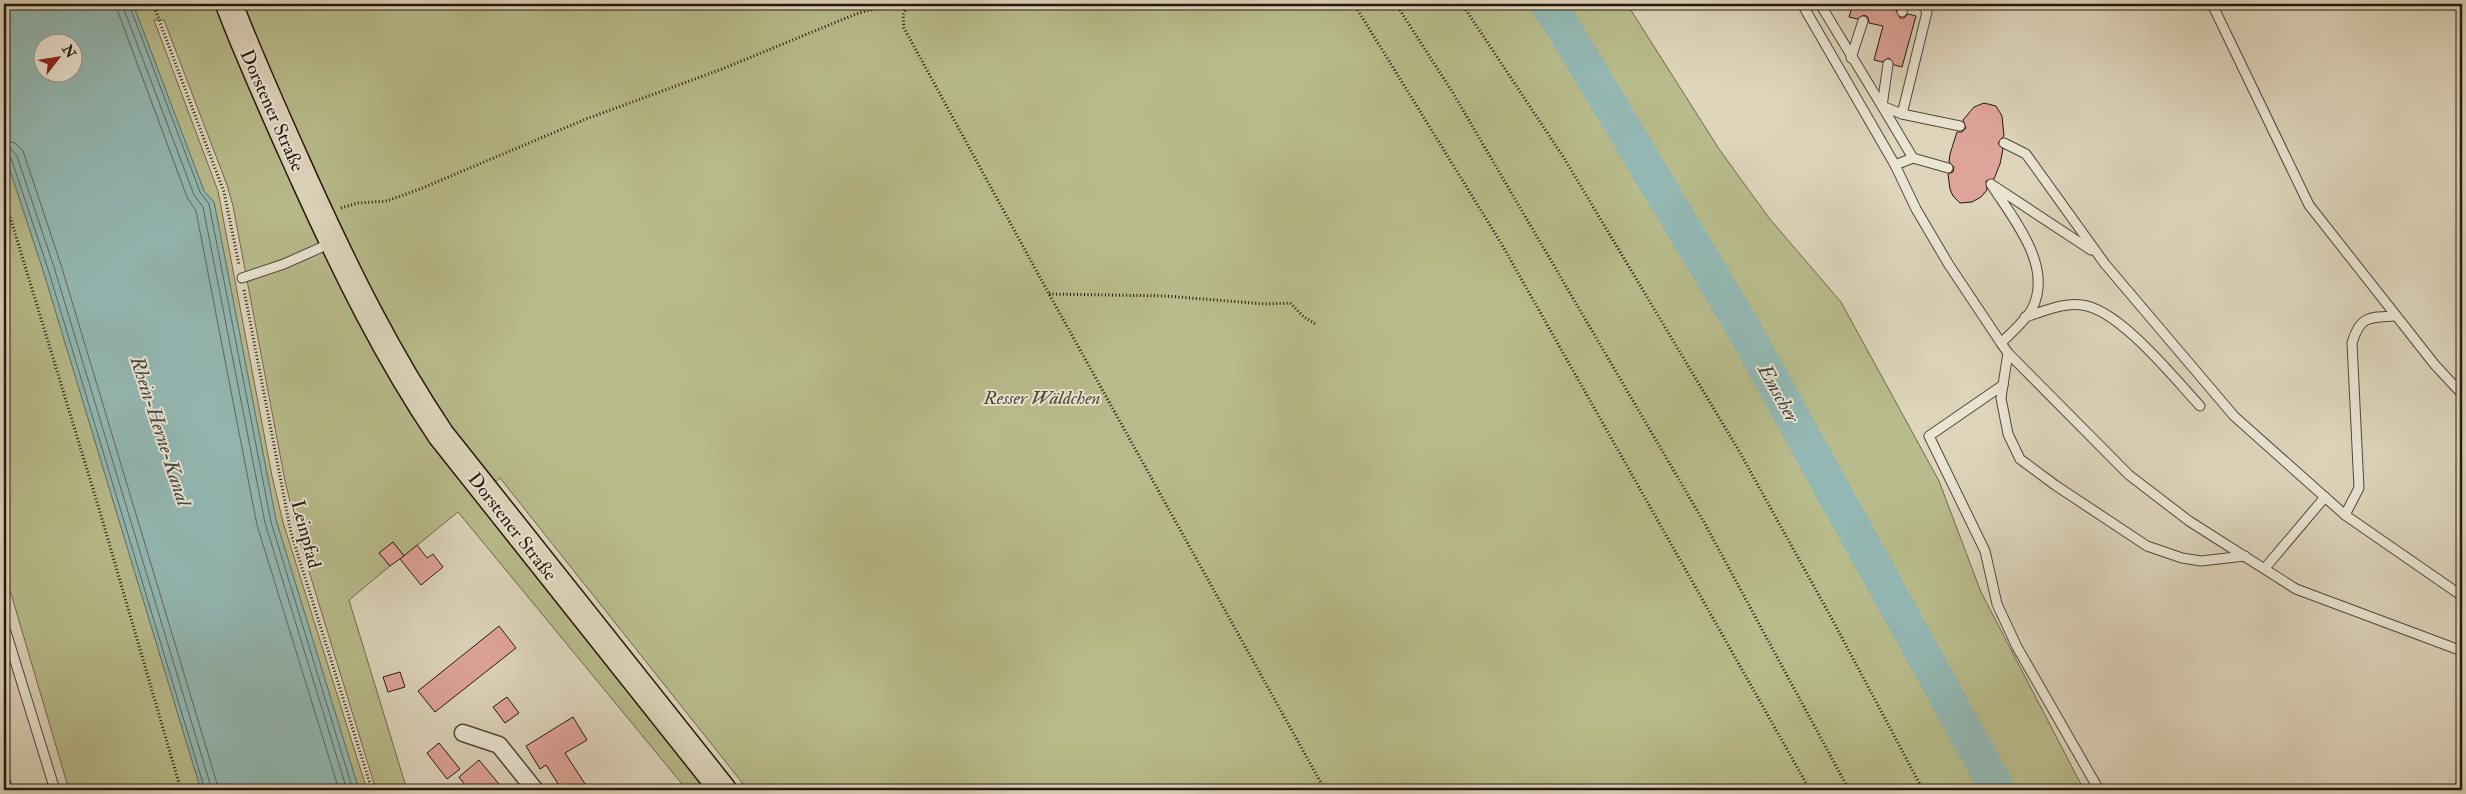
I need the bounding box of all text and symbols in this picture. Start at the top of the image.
north arrow [32,32,82,82]
text: N [58,41,79,62]
street label: Dorstener Straße [234,46,310,175]
water label: Rhein-Herne-Kanal [124,352,197,511]
water label: Emscher [1751,358,1806,428]
park label: Resser Wäldchen [982,386,1101,410]
street label: Dorstener Straße [462,468,562,586]
street label: Leinpfad [284,498,327,572]

